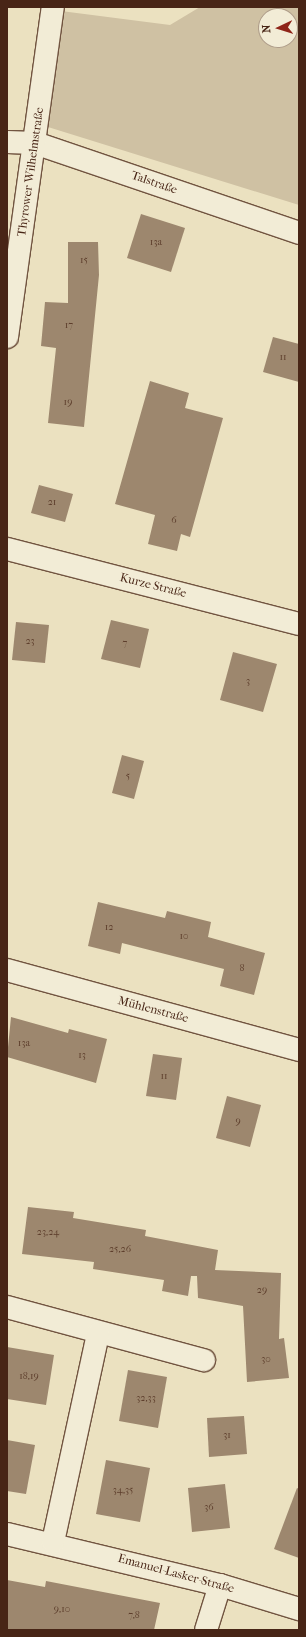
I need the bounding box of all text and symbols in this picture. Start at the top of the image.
north arrow [258,8,298,48]
text: N [260,24,273,33]
street label: Thyrower Wilhelmstraße [15,106,47,238]
street label: Talstraße [129,168,179,198]
house number: 13a [150,237,162,249]
house number: 15 [80,255,88,267]
house number: 17 [65,320,73,332]
house number: 11 [279,352,287,364]
house number: 19 [64,397,72,409]
house number: 21 [48,497,56,509]
house number: 6 [171,515,177,527]
street label: Kurze Straße [118,571,188,601]
house number: 23 [25,636,35,648]
house number: 7 [123,638,127,650]
house number: 3 [246,676,250,688]
house number: 5 [126,771,130,783]
house number: 12 [105,922,113,934]
house number: 10 [179,931,189,943]
house number: 8 [239,963,245,975]
street label: Mühlenstraße [116,994,190,1026]
house number: 13a [18,1038,30,1050]
house number: 13 [78,1050,86,1062]
house number: 11 [160,1071,168,1083]
house number: 9 [235,1116,241,1128]
house number: 23,24 [37,1227,59,1239]
house number: 25,26 [109,1244,131,1256]
house number: 29 [257,1285,267,1297]
house number: 30 [261,1354,271,1366]
house number: 18,19 [19,1371,39,1383]
house number: 32,33 [136,1393,156,1405]
house number: 31 [223,1430,231,1442]
house number: 34,35 [113,1485,133,1497]
house number: 36 [204,1502,214,1514]
street label: Emanuel-Lasker-Straße [116,1552,236,1596]
house number: 9,10 [54,1604,70,1616]
house number: 7,8 [128,1610,140,1622]

